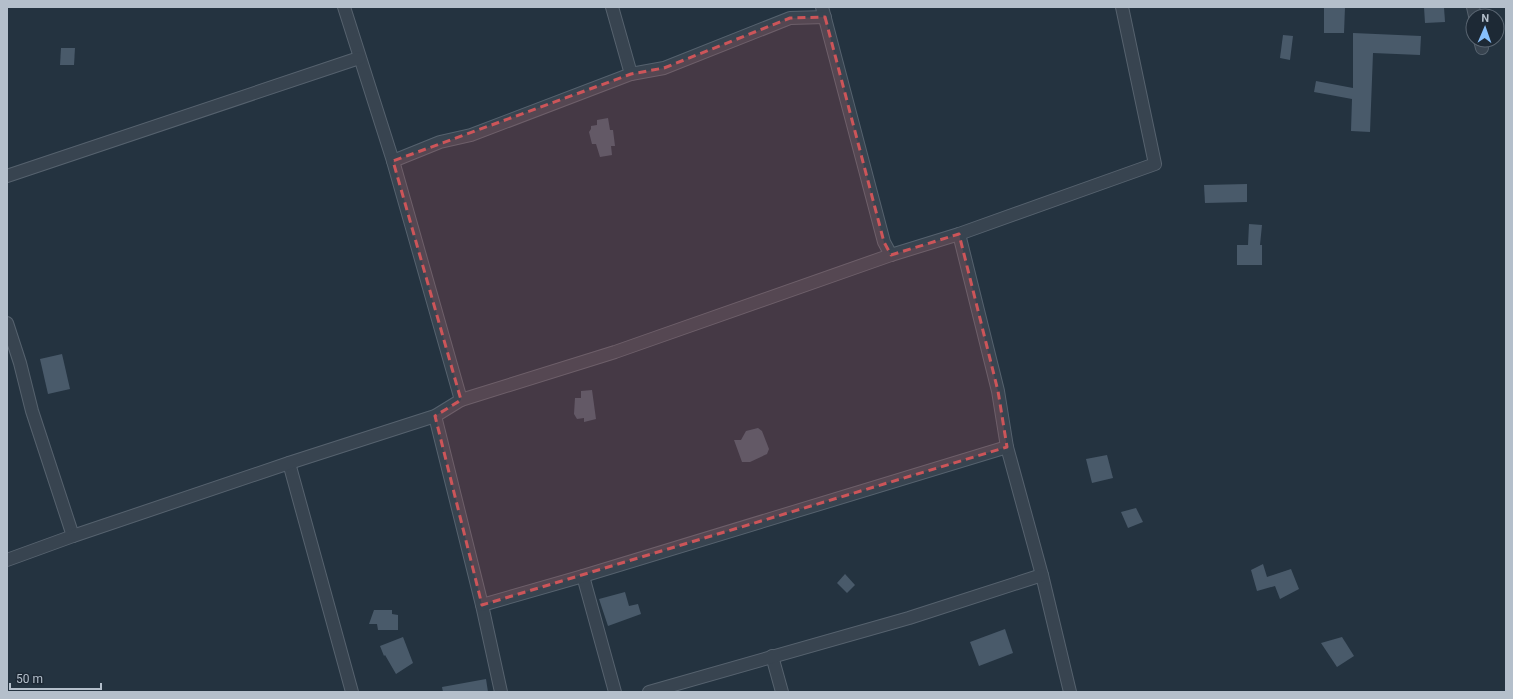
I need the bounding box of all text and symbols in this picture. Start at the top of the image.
north arrow [1465,8,1505,48]
text: N [1481,12,1490,25]
scale bar [10,665,101,691]
text: 50 m [16,672,43,686]

